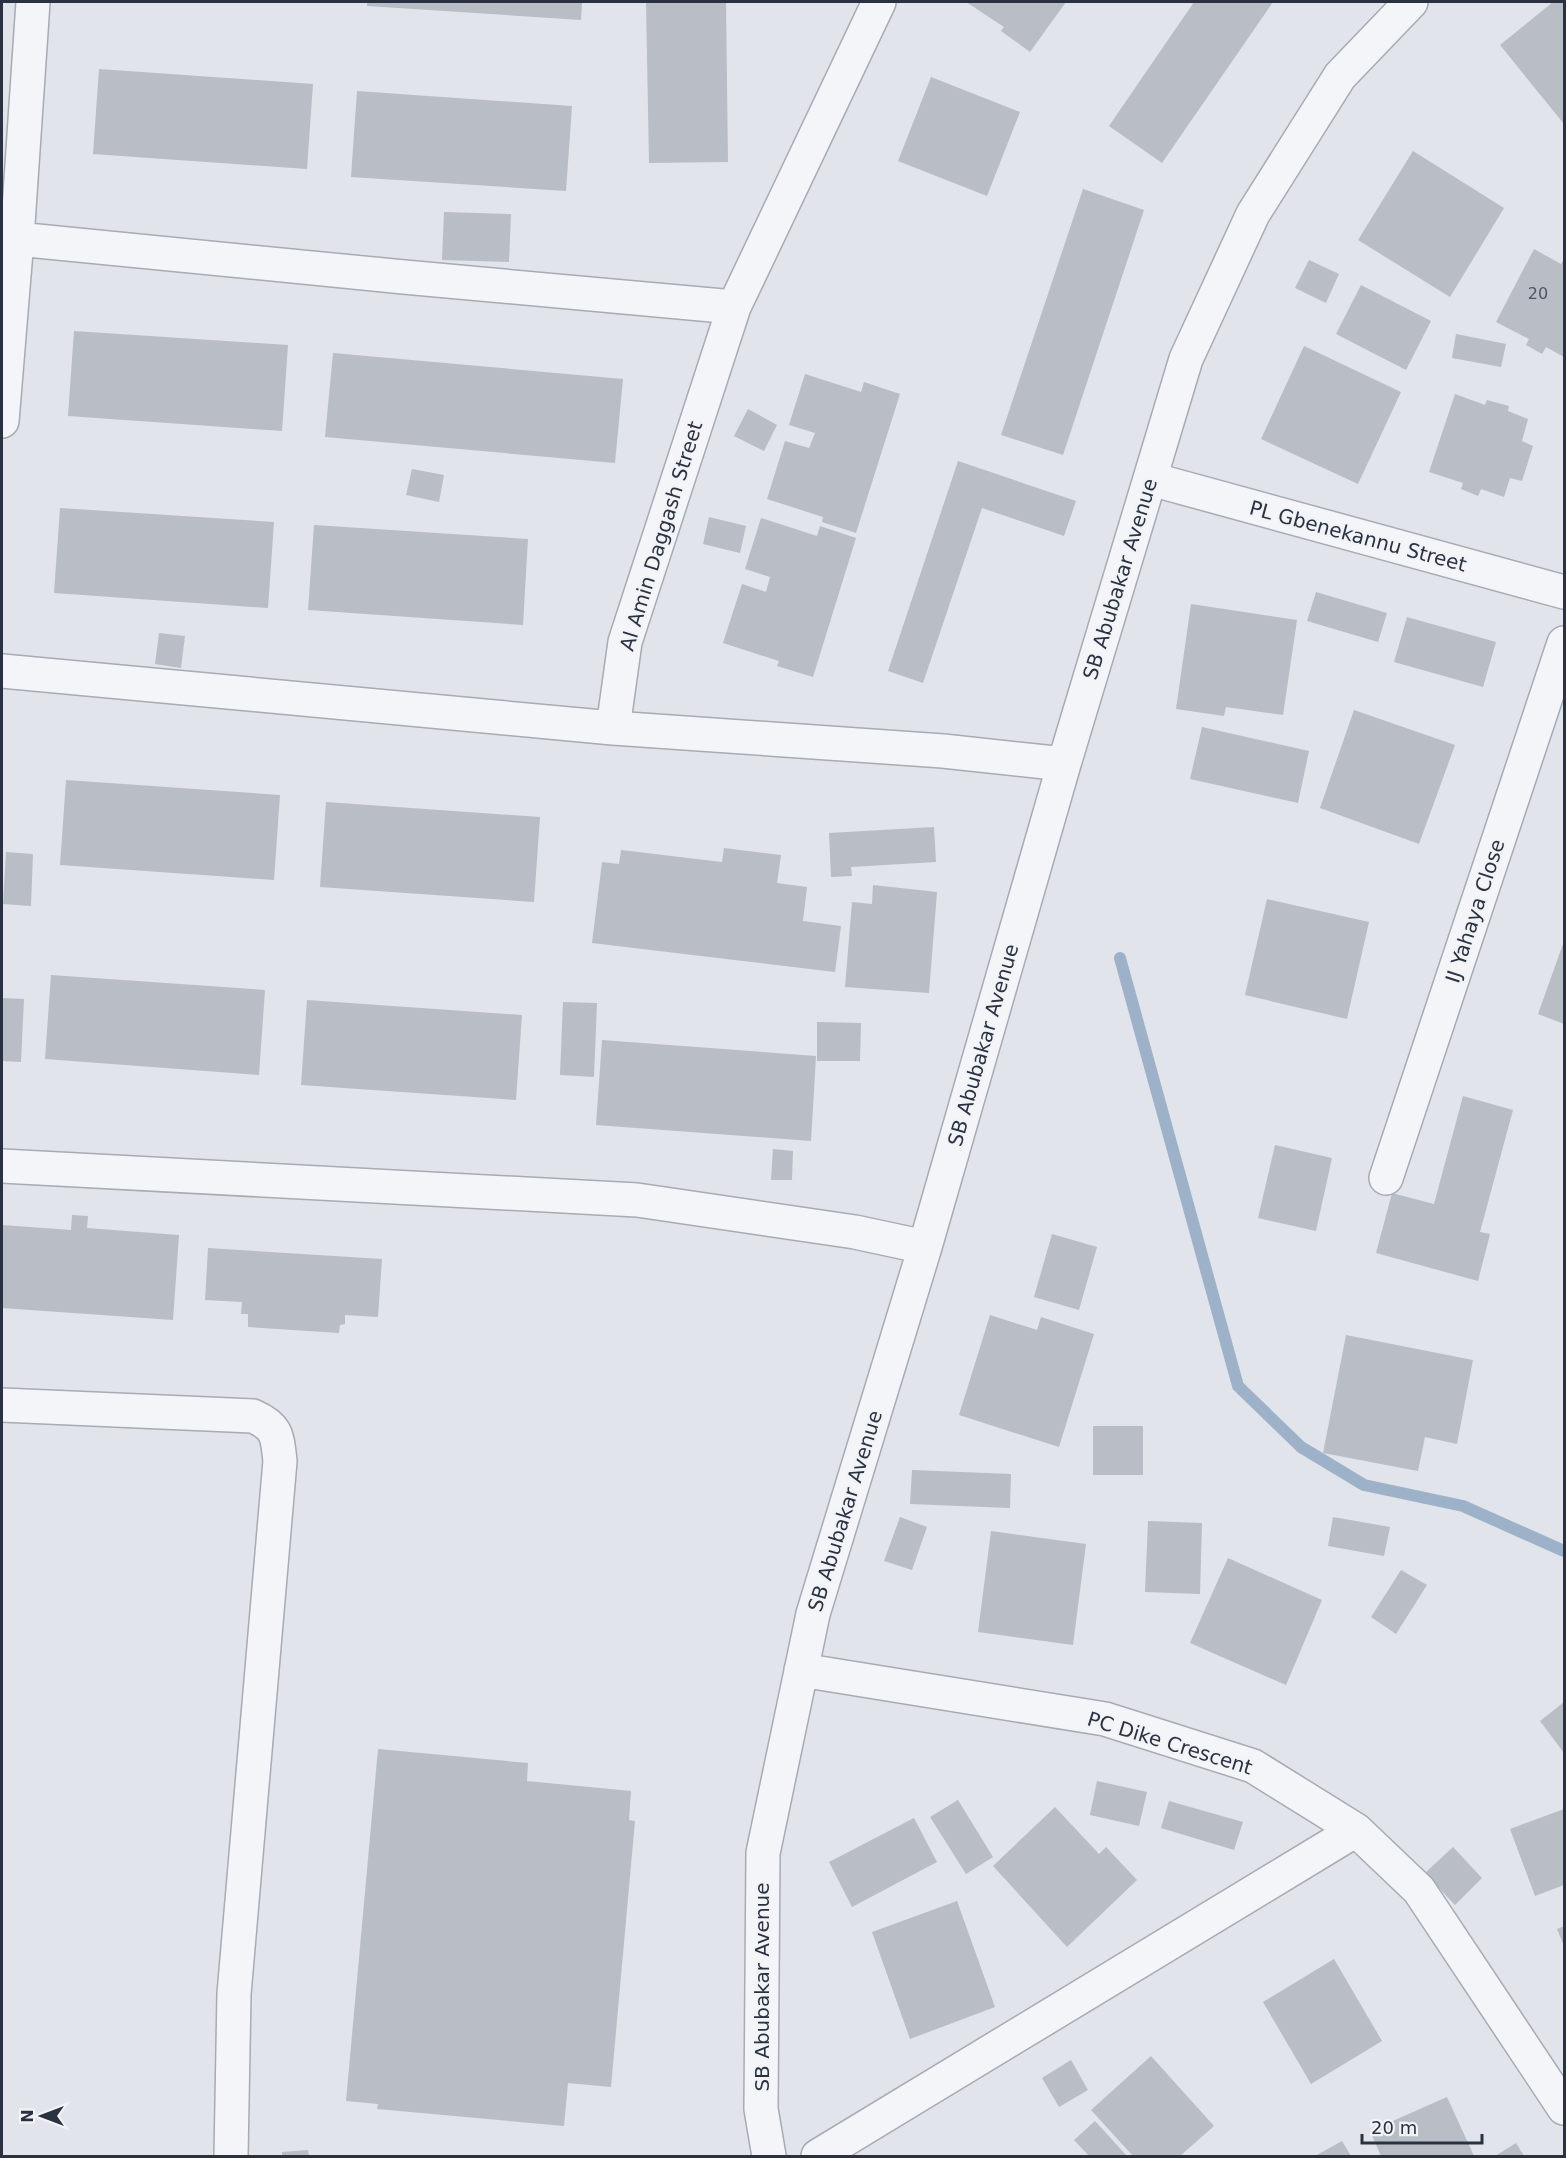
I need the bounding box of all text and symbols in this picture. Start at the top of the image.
house number: 20 [1528,284,1548,303]
street label: Al Amin Daggash Street [615,418,707,654]
street label: SB Abubakar Avenue [1078,475,1162,683]
street label: PL Gbenekannu Street [1247,495,1469,577]
street label: IJ Yahaya Close [1440,836,1510,986]
street label: SB Abubakar Avenue [943,941,1023,1149]
street label: SB Abubakar Avenue [803,1407,887,1615]
street label: PC Dike Crescent [1085,1707,1255,1780]
street label: SB Abubakar Avenue [750,1882,774,2092]
north arrow [12,2086,72,2146]
scale bar [1362,2107,1482,2145]
text: N [18,2109,37,2123]
text: 20 m [1371,2117,1417,2138]

